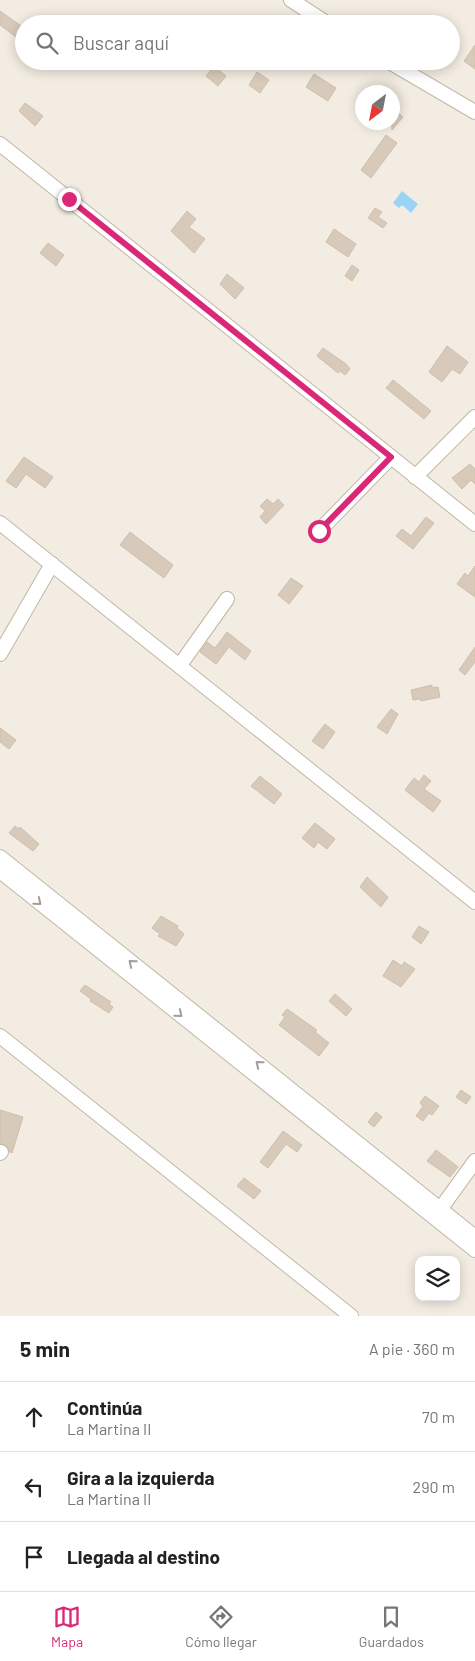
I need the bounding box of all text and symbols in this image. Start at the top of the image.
search box [15,15,460,70]
icon: search [33,29,61,57]
text: Buscar aquí [73,31,169,54]
north arrow [355,85,400,130]
route end [58,188,81,211]
route start [308,520,331,543]
one-way arrow [32,896,41,904]
one-way arrow [129,960,138,968]
one-way arrow [173,1008,182,1016]
one-way arrow [256,1062,265,1070]
map controls [415,1256,460,1301]
button: layers [415,1256,460,1301]
text: 5 min [20,1336,70,1361]
text: A pie · 360 m [369,1339,455,1358]
text: Continúa [67,1396,142,1419]
icon: ahead [20,1403,48,1431]
text: 70 m [422,1407,455,1426]
text: La Martina II [67,1419,151,1438]
text: Gira a la izquierda [67,1466,215,1489]
icon: left [20,1473,48,1501]
text: 290 m [413,1477,455,1496]
text: La Martina II [67,1489,151,1508]
icon: arrive [20,1543,48,1571]
text: Llegada al destino [67,1545,220,1568]
tab: Mapa [51,1603,83,1650]
tab: Cómo llegar [185,1603,257,1650]
tab: Guardados [359,1603,424,1650]

